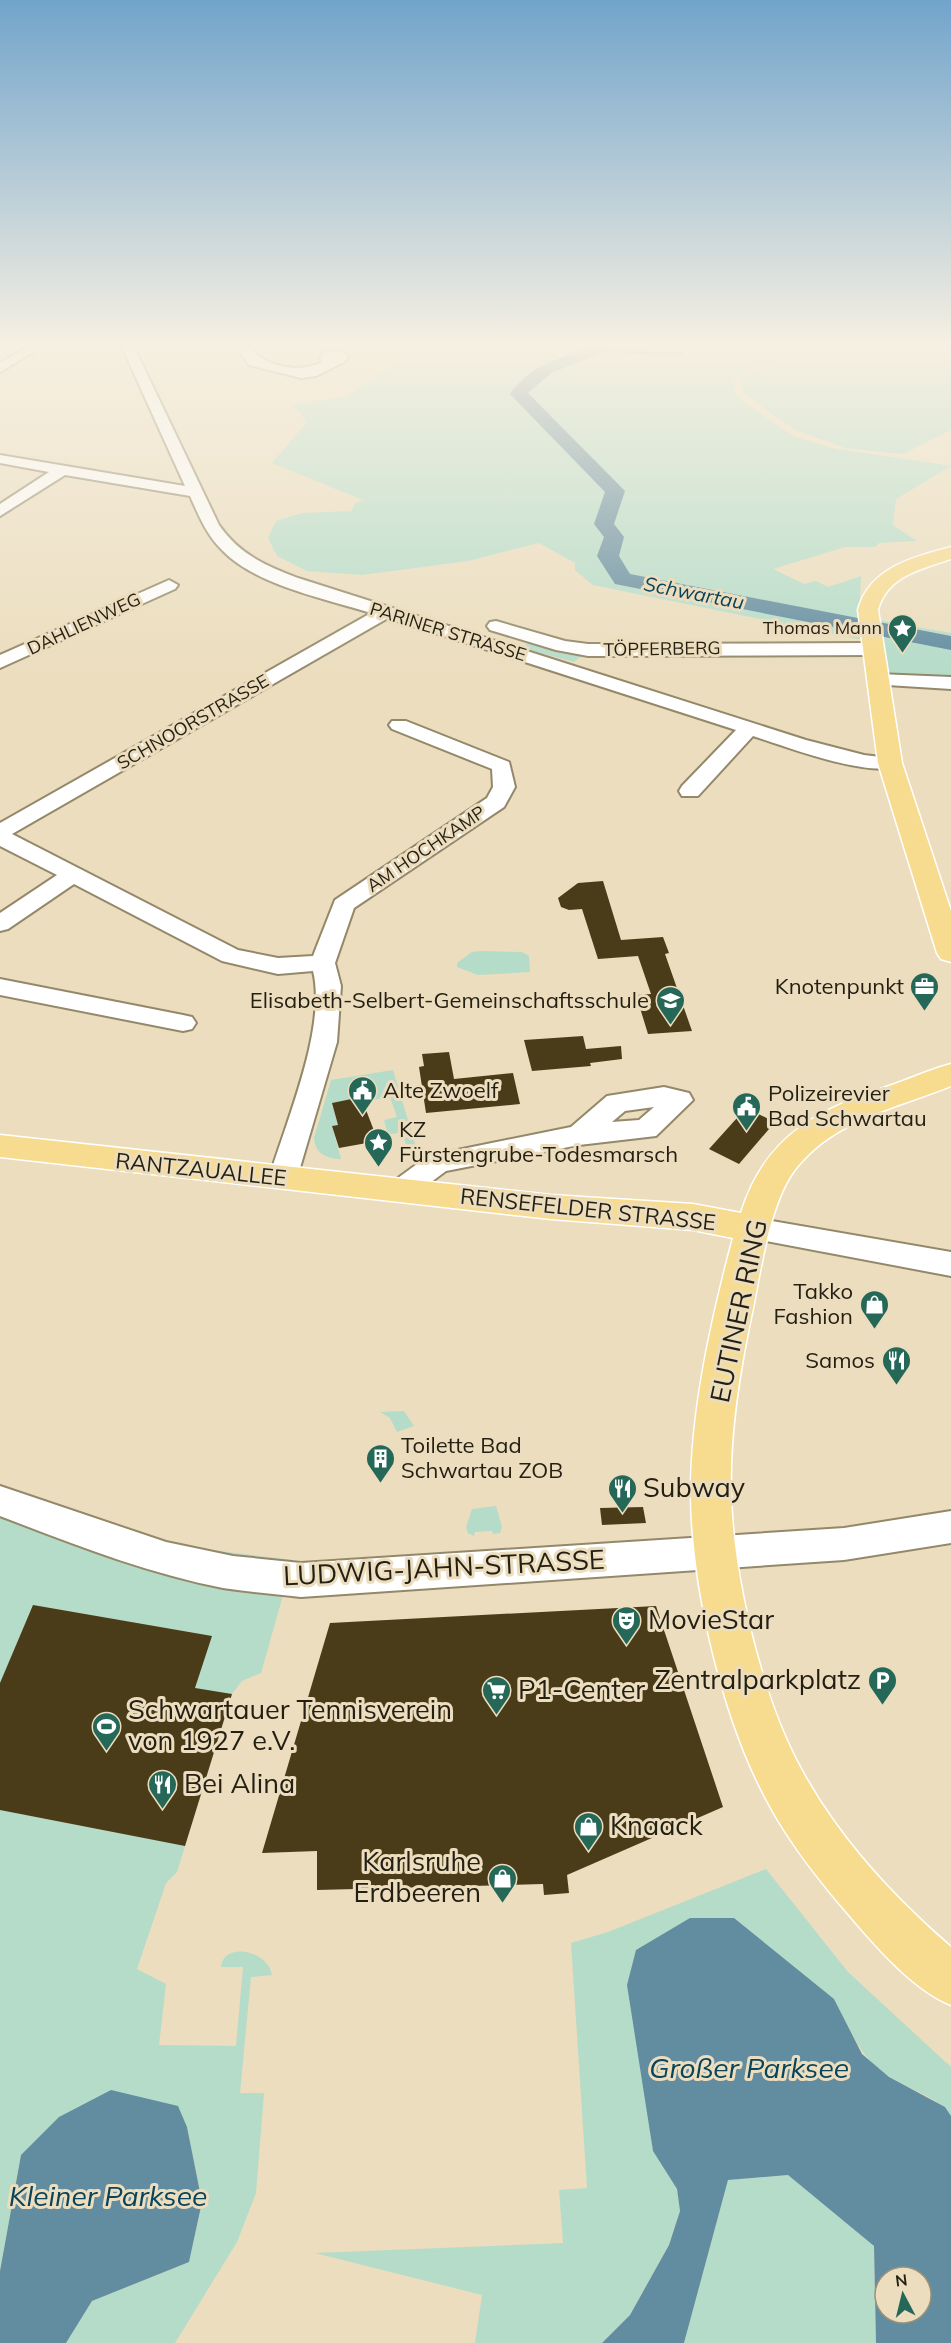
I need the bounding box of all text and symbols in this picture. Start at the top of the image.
water label: Schwartau [642,571,746,614]
street label: DAHLIENWEG [23,587,144,660]
street label: PARINER STRASSE [367,597,529,666]
place icon: Thomas Mann [887,612,919,654]
place label: Thomas Mann [763,616,882,639]
street label: TÖPFERBERG [603,636,721,661]
street label: SCHNOORSTRASSE [113,669,273,774]
street label: AM HOCHKAMP [362,800,490,897]
office icon: Knotenpunkt [909,970,941,1012]
place label: Knotenpunkt [775,972,904,1000]
school or university icon: Elisabeth-Selbert-Gemeinschaftsschule [654,984,686,1026]
place label: Elisabeth-Selbert-Gemeinschaftsschule [250,986,649,1014]
public building icon: Alte Zwoelf [346,1074,378,1116]
place label: Alte Zwoelf [383,1076,499,1104]
place label: Polizeirevier Bad Schwartau [768,1079,927,1132]
public building icon: Polizeirevier Bad Schwartau [731,1090,763,1132]
place label: KZ Fürstengrube-Todesmarsch [399,1115,678,1168]
place icon: KZ Fürstengrube-Todesmarsch [362,1126,394,1168]
street label: RANTZAUALLEE [114,1146,288,1192]
street label: RENSEFELDER STRASSE [459,1182,717,1236]
street label: EUTINER RING [702,1216,774,1405]
place label: Takko Fashion [773,1277,853,1330]
shop icon: Takko Fashion [858,1288,890,1330]
restaurant icon: Samos [880,1344,912,1386]
place label: Samos [805,1346,875,1374]
place label: Toilette Bad Schwartau ZOB [401,1431,563,1484]
building icon: Toilette Bad Schwartau ZOB [364,1442,396,1484]
place label: Subway [643,1470,746,1504]
restaurant icon: Subway [606,1472,638,1514]
street label: LUDWIG-JAHN-STRASSE [282,1542,606,1592]
place label: MovieStar [648,1602,774,1636]
theatre icon: MovieStar [611,1604,643,1646]
place label: Zentralparkplatz [655,1662,861,1696]
parking icon: Zentralparkplatz [866,1664,898,1706]
place label: P1-Center [518,1672,645,1706]
supermarket icon: P1-Center [481,1674,513,1716]
place label: Schwartauer Tennisverein von 1927 e.V. [128,1692,452,1757]
sports icon: Schwartauer Tennisverein von 1927 e.V. [91,1710,123,1752]
place label: Bei Alina [184,1766,295,1800]
restaurant icon: Bei Alina [147,1768,179,1810]
place label: Knaack [610,1808,704,1842]
shop icon: Knaack [573,1810,605,1852]
place label: Karlsruhe Erdbeeren [354,1844,481,1909]
shop icon: Karlsruhe Erdbeeren [486,1862,518,1904]
water label: Großer Parksee [649,2050,849,2085]
water label: Kleiner Parksee [9,2178,207,2213]
north arrow [873,2265,933,2325]
text: N [894,2269,908,2291]

